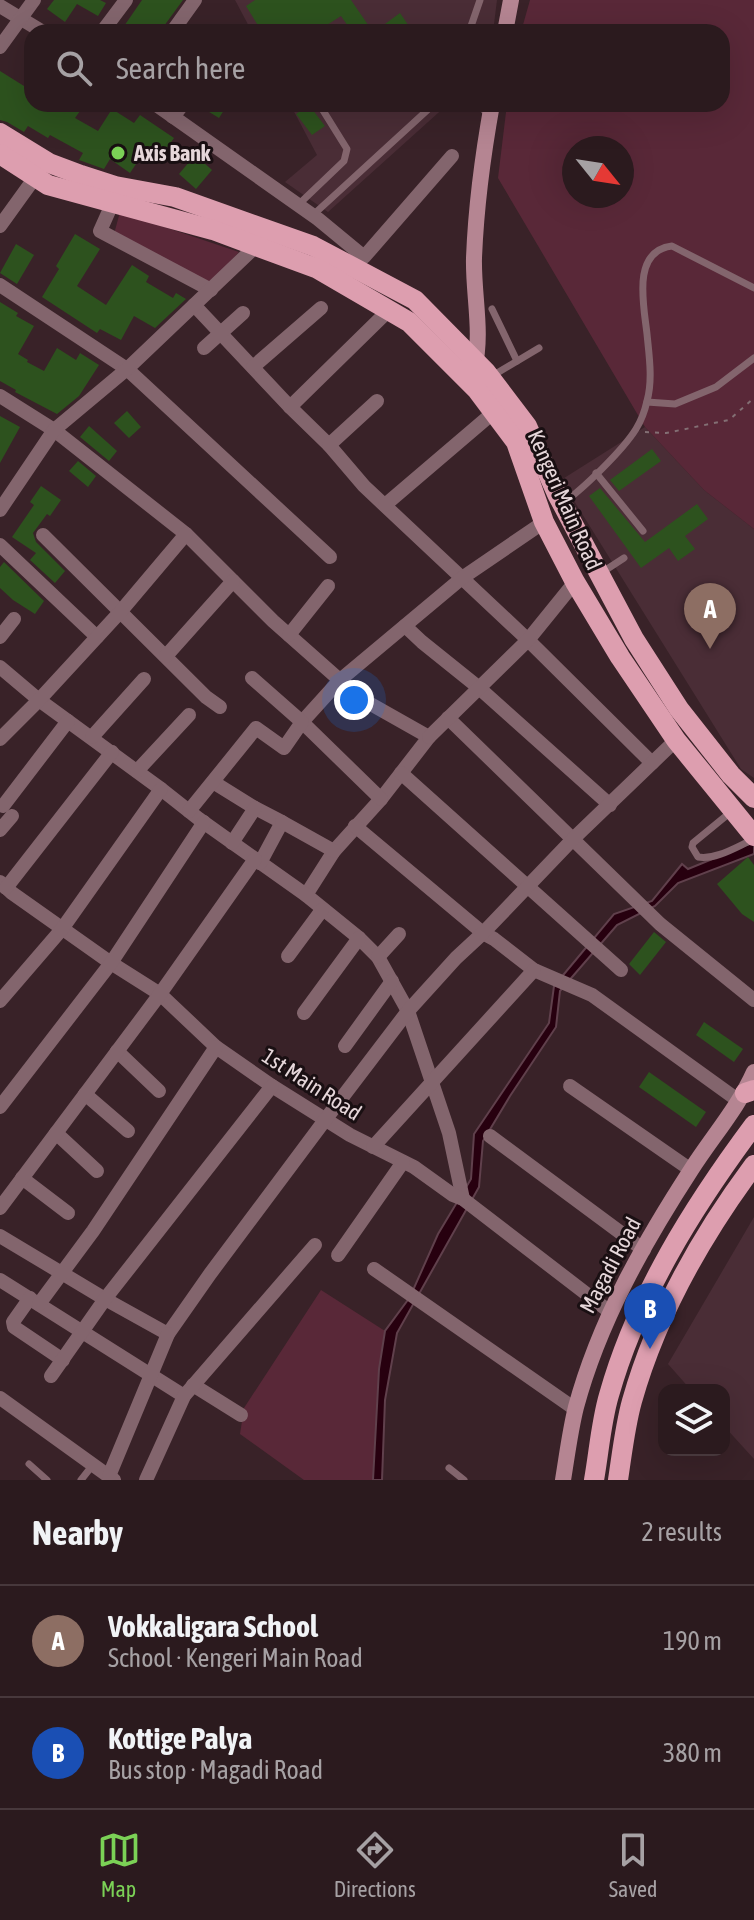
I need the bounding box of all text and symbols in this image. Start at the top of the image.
search box [24,24,730,112]
icon: search [52,46,96,90]
text: Search here [116,51,245,85]
north arrow [562,136,634,208]
place label: Axis Bank [133,140,211,166]
marker: Axis Bank [109,144,127,162]
street label: Kengeri Main Road [523,426,607,574]
pin: A [684,583,736,649]
your location [334,680,374,720]
street label: 1st Main Road [257,1042,367,1126]
street label: Magadi Road [574,1213,646,1317]
pin: B [624,1283,676,1349]
map controls [658,1384,730,1456]
button: layers [658,1384,730,1456]
text: Nearby [32,1513,123,1552]
text: 2 results [641,1517,722,1547]
text: Vokkaligara School [108,1609,318,1643]
text: A [52,1626,64,1656]
text: 190 m [663,1626,722,1656]
text: School · Kengeri Main Road [108,1643,363,1673]
text: Kottige Palya [108,1721,252,1755]
text: B [52,1738,64,1768]
text: 380 m [663,1738,722,1768]
text: Bus stop · Magadi Road [108,1755,323,1785]
tab: Map [97,1828,141,1902]
tab: Directions [334,1828,416,1902]
tab: Saved [609,1828,657,1902]

